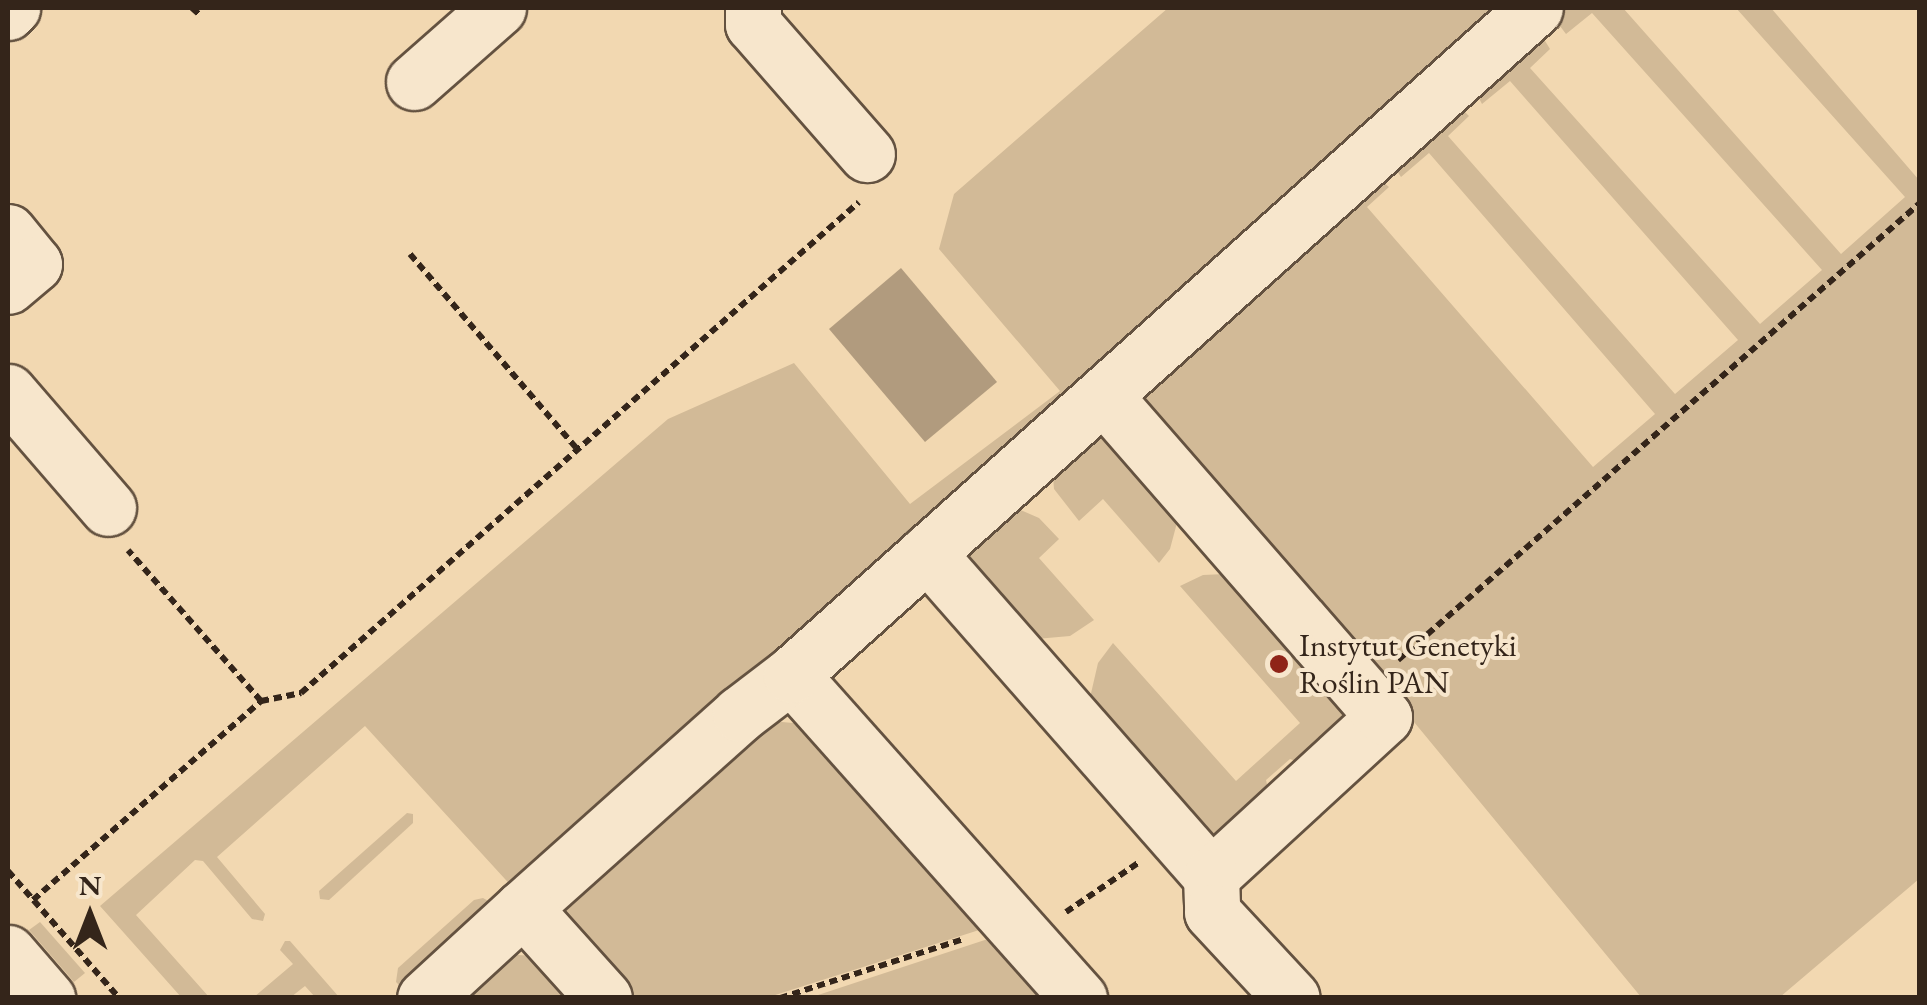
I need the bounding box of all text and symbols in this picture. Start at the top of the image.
place label: Instytut Genetyki Roślin PAN [1299,627,1517,702]
marker: Instytut Genetyki Roślin PAN [1268,653,1290,675]
north arrow [40,865,140,965]
text: N [79,867,101,903]

